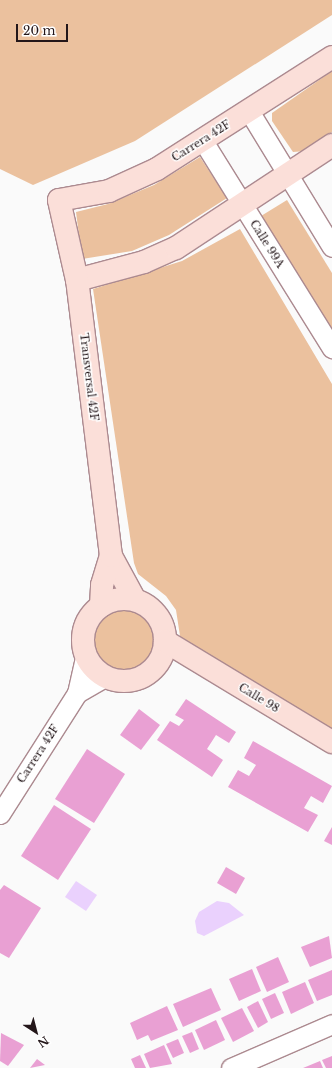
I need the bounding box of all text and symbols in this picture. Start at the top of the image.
scale bar [18,16,70,42]
text: 20 m [23,23,55,38]
street label: Carrera 42F [169,118,233,164]
street label: Calle 99A [247,218,287,270]
street label: Transversal 42F [77,332,101,422]
street label: Calle 98 [236,681,282,715]
street label: Carrera 42F [14,722,62,786]
north arrow [16,1012,56,1052]
text: N [35,1033,51,1050]

